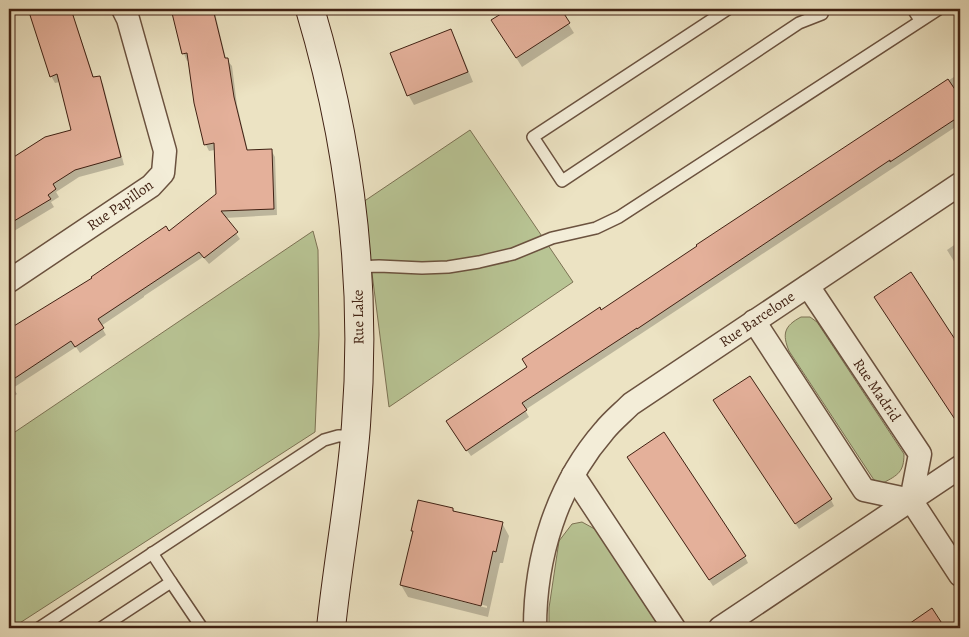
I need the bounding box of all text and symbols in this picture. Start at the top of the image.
street label: Rue Papillon [83,175,157,235]
street label: Rue Barcelone [715,286,799,352]
street label: Rue Lake [348,289,368,345]
street label: Rue Madrid [849,354,906,426]

